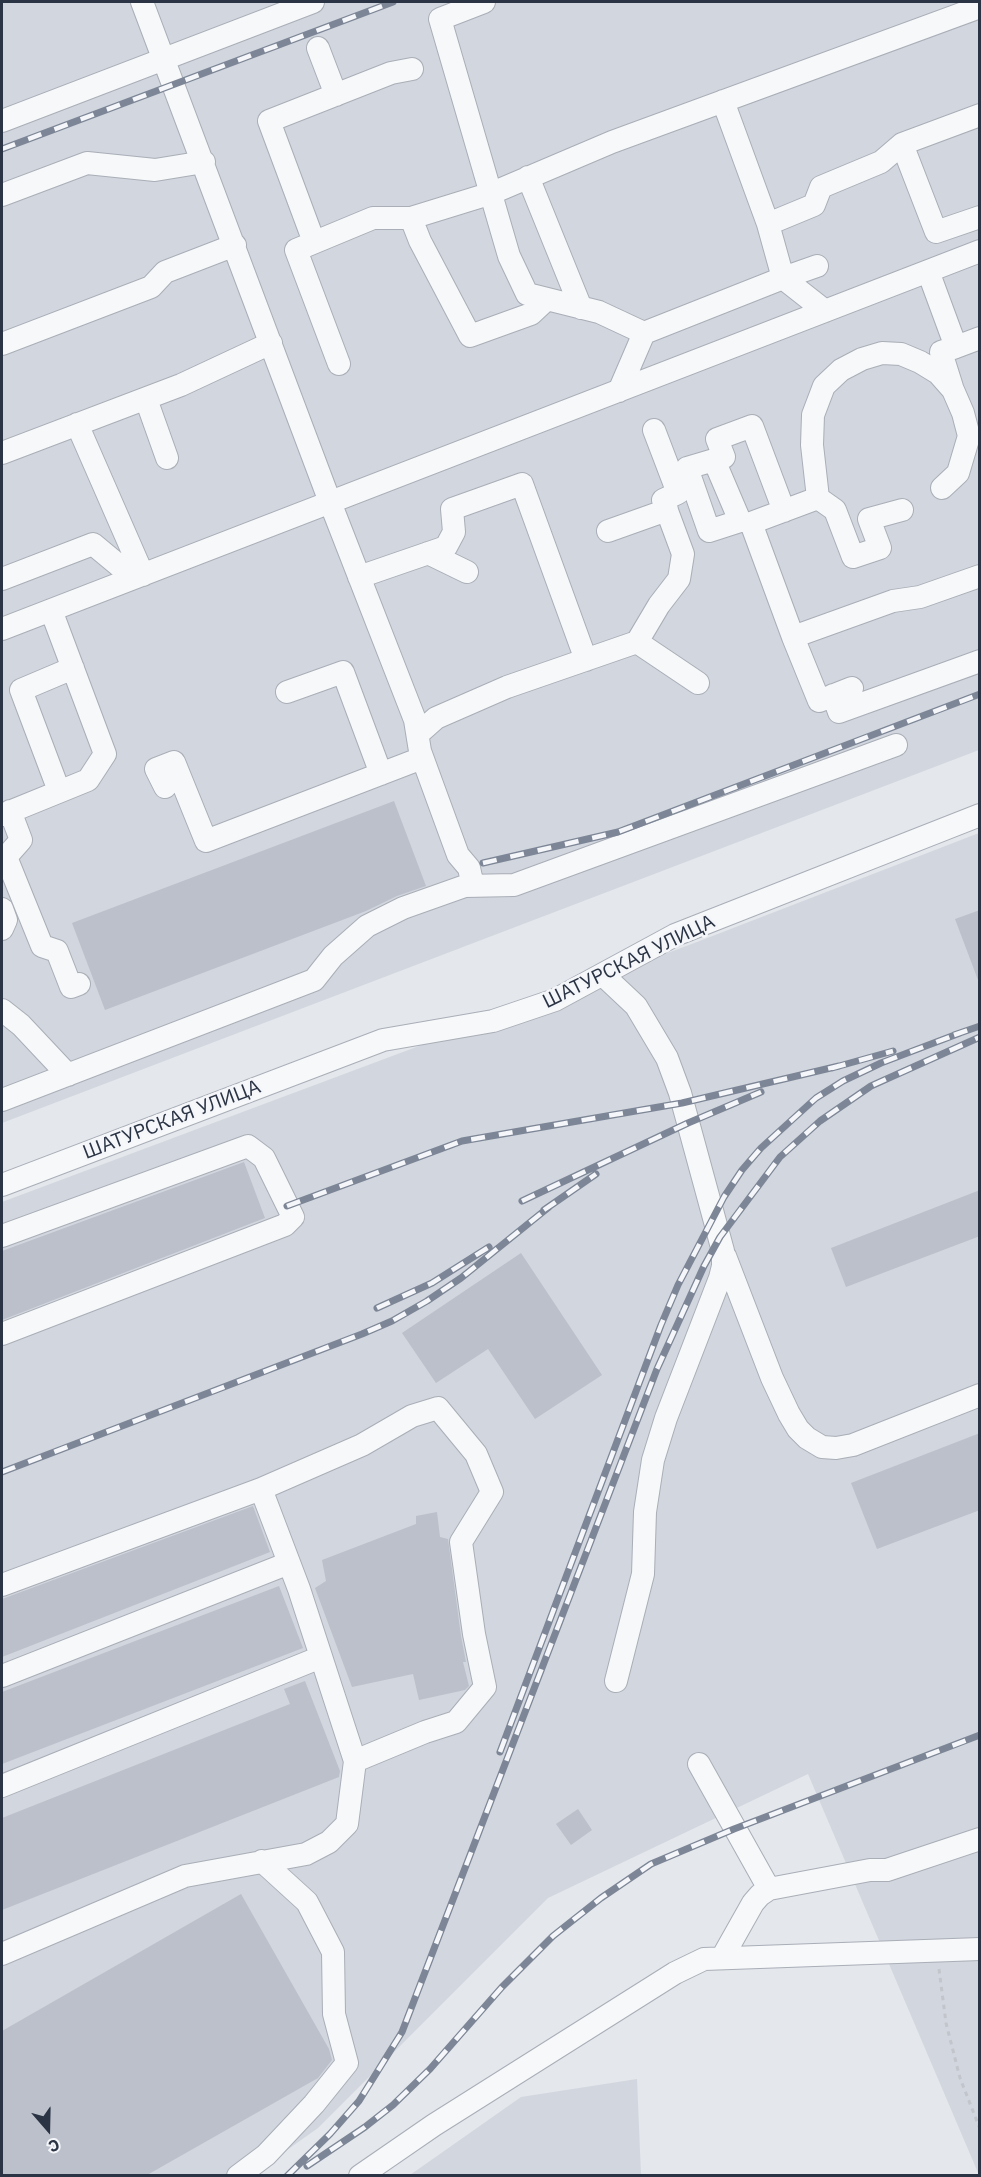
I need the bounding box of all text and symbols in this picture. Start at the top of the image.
street label: ШАТУРСКАЯ УЛИЦА [539,910,719,1014]
street label: ШАТУРСКАЯ УЛИЦА [80,1075,264,1165]
north arrow [18,2099,78,2159]
text: С [46,2135,62,2157]

